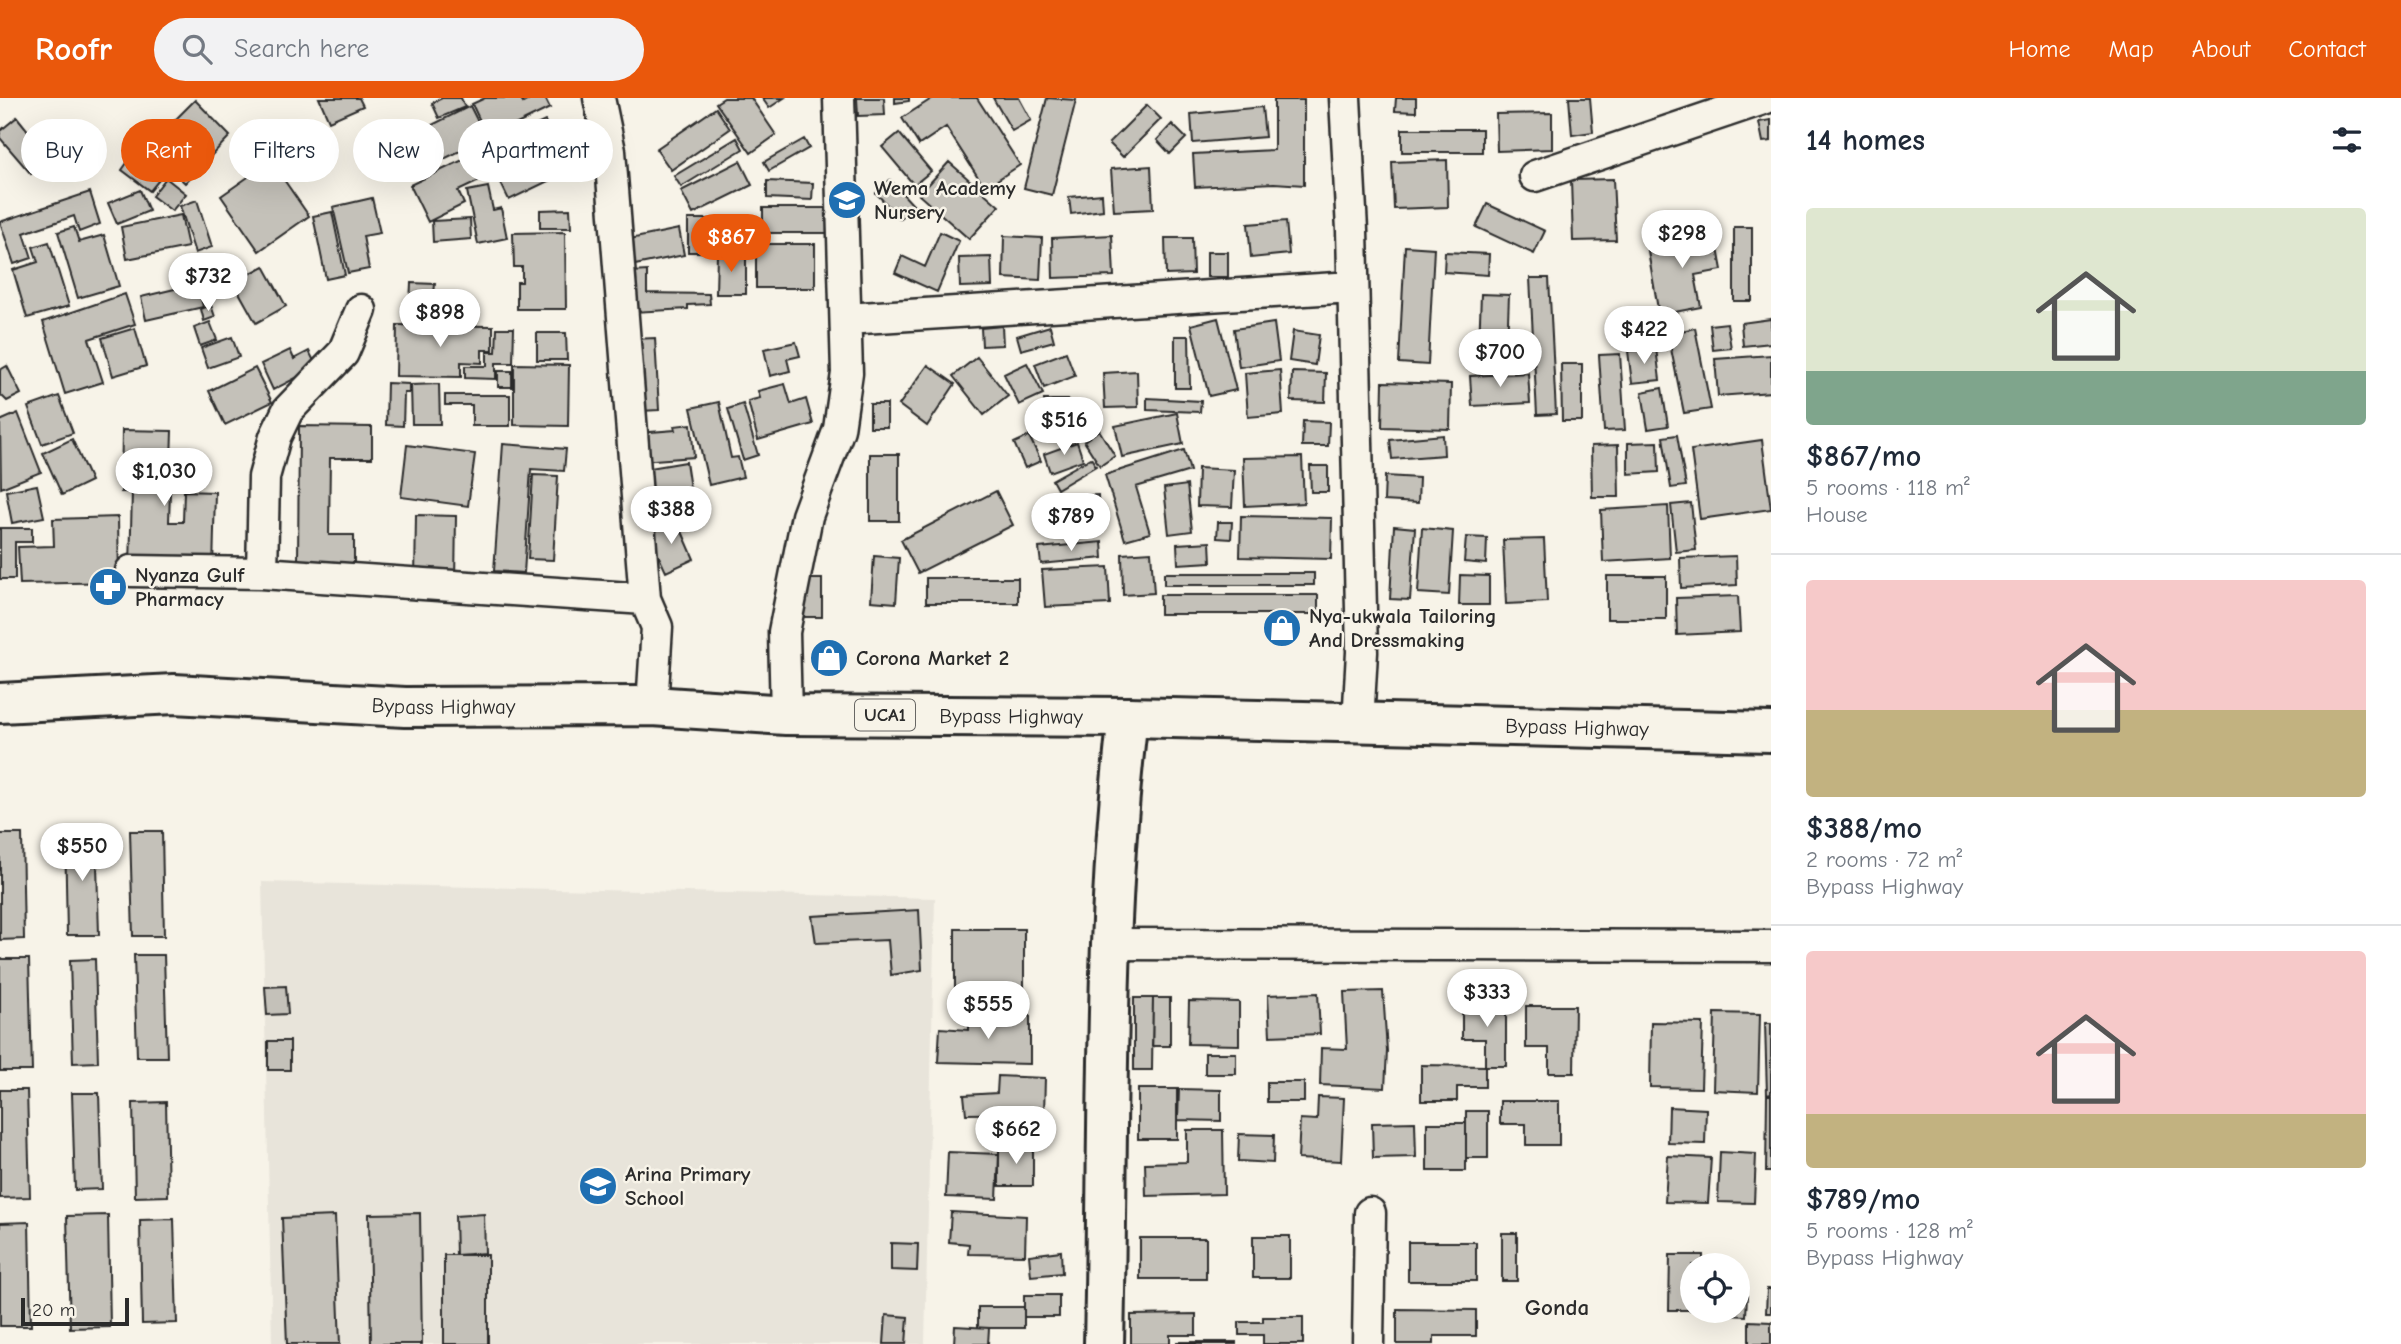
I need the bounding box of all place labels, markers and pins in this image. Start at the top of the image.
place label: Wema Academy Nursery [874,176,1016,224]
school or university icon: Wema Academy Nursery [826,179,868,221]
pin: $298 [1641,211,1723,270]
pin: $867 [690,214,772,274]
pin: $732 [167,254,249,313]
pin: $898 [399,289,481,349]
pin: $422 [1603,306,1685,366]
pin: $700 [1459,330,1541,389]
pin: $516 [1023,398,1105,457]
pin: $1,030 [107,448,221,508]
pin: $388 [630,486,712,546]
pin: $789 [1030,494,1112,553]
place label: Nyanza Gulf Pharmacy [135,563,245,611]
pharmacy icon: Nyanza Gulf Pharmacy [87,566,129,608]
place label: Nya-ukwala Tailoring And Dressmaking [1309,604,1497,652]
shop icon: Nya-ukwala Tailoring And Dressmaking [1261,607,1303,649]
shop icon: Corona Market 2 [808,637,850,679]
place label: Corona Market 2 [856,646,1009,670]
pin: $550 [41,824,123,883]
pin: $333 [1446,970,1528,1029]
pin: $555 [947,982,1029,1041]
pin: $662 [975,1107,1057,1166]
place label: Arina Primary School [625,1162,751,1210]
school or university icon: Arina Primary School [577,1165,619,1207]

